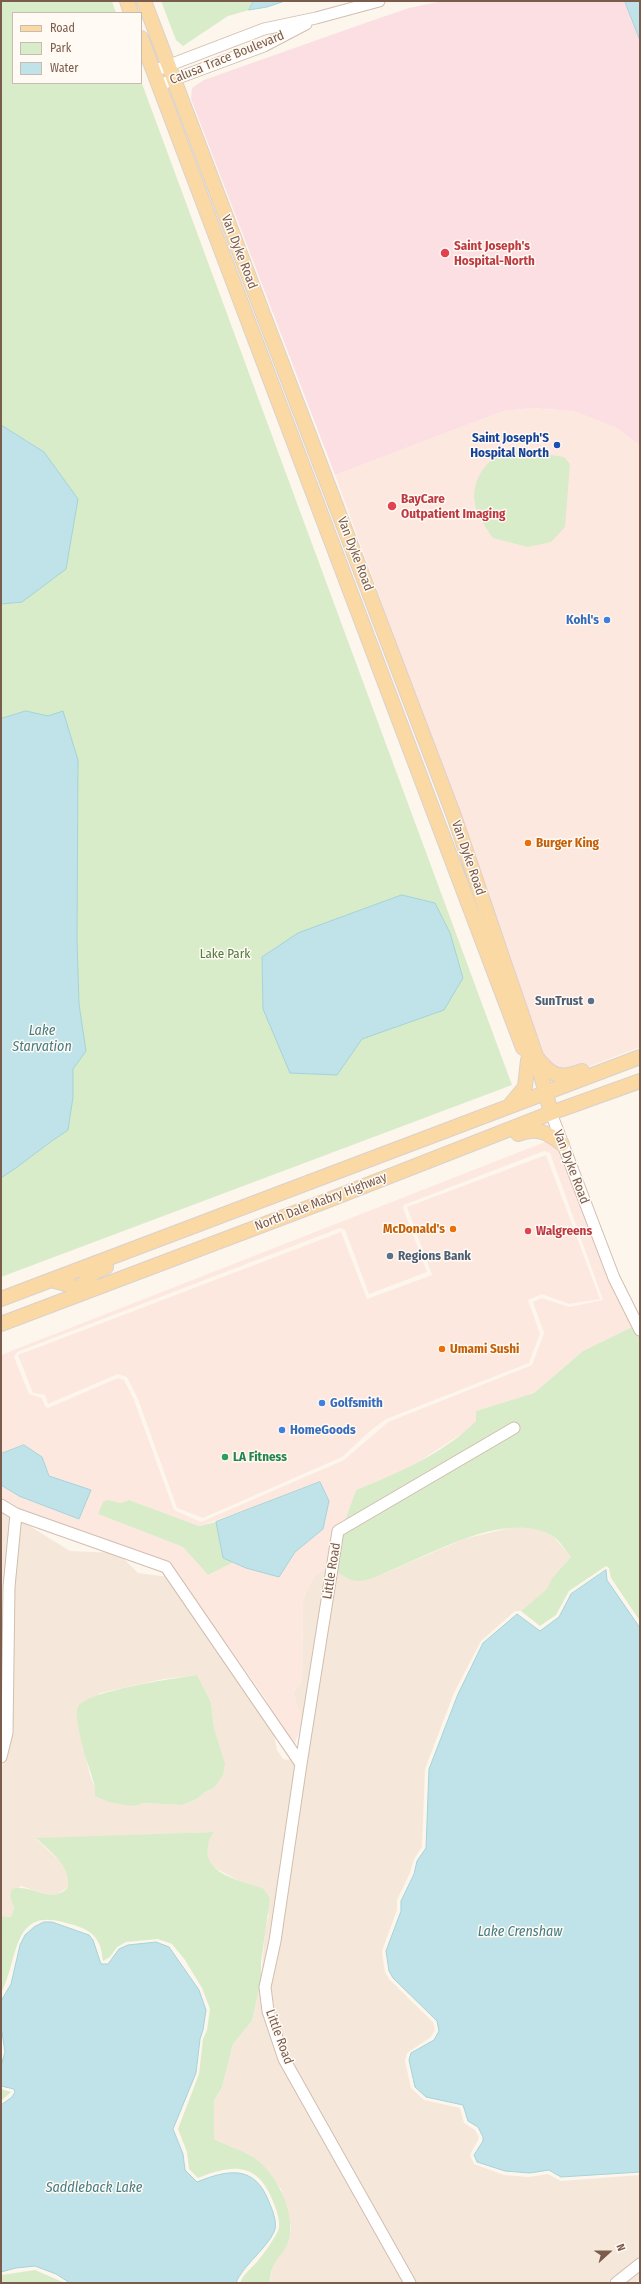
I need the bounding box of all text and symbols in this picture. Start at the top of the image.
legend [12,12,142,84]
text: Road [50,21,75,35]
street label: Calusa Trace Boulevard [167,28,287,88]
text: Park [50,41,71,55]
text: Water [50,61,78,75]
street label: Van Dyke Road [218,213,260,291]
place label: Saint Joseph's Hospital-North [454,238,535,269]
marker: Saint Joseph's Hospital-North [439,247,451,259]
place label: Saint Joseph'S Hospital North [470,430,549,461]
marker: Saint Joseph'S Hospital North [552,440,562,450]
place label: BayCare Outpatient Imaging [401,491,505,522]
marker: BayCare Outpatient Imaging [386,500,398,512]
street label: Van Dyke Road [334,515,376,593]
place label: Kohl's [566,612,599,628]
marker: Kohl's [602,615,612,625]
street label: Van Dyke Road [448,819,488,897]
place label: Burger King [536,835,599,851]
marker: Burger King [523,838,533,848]
park label: Lake Park [200,946,250,962]
place label: SunTrust [535,993,583,1009]
marker: SunTrust [586,996,596,1006]
water label: Lake Starvation [12,1023,72,1056]
street label: Van Dyke Road [550,1128,592,1206]
street label: North Dale Mabry Highway [253,1170,389,1234]
place label: McDonald's [383,1221,445,1237]
place label: Walgreens [536,1223,592,1239]
marker: McDonald's [448,1224,458,1234]
marker: Walgreens [523,1226,533,1236]
place label: Regions Bank [398,1248,471,1264]
marker: Regions Bank [385,1251,395,1261]
place label: Umami Sushi [450,1341,519,1357]
marker: Umami Sushi [437,1344,447,1354]
place label: Golfsmith [330,1395,383,1411]
marker: Golfsmith [317,1398,327,1408]
place label: HomeGoods [290,1422,356,1438]
marker: HomeGoods [277,1425,287,1435]
place label: LA Fitness [233,1449,287,1465]
marker: LA Fitness [220,1452,230,1462]
street label: Little Road [320,1542,344,1600]
water label: Lake Crenshaw [478,1924,562,1940]
street label: Little Road [262,2007,296,2067]
water label: Saddleback Lake [46,2180,142,2196]
north arrow [589,2232,629,2272]
text: N [613,2242,628,2253]

